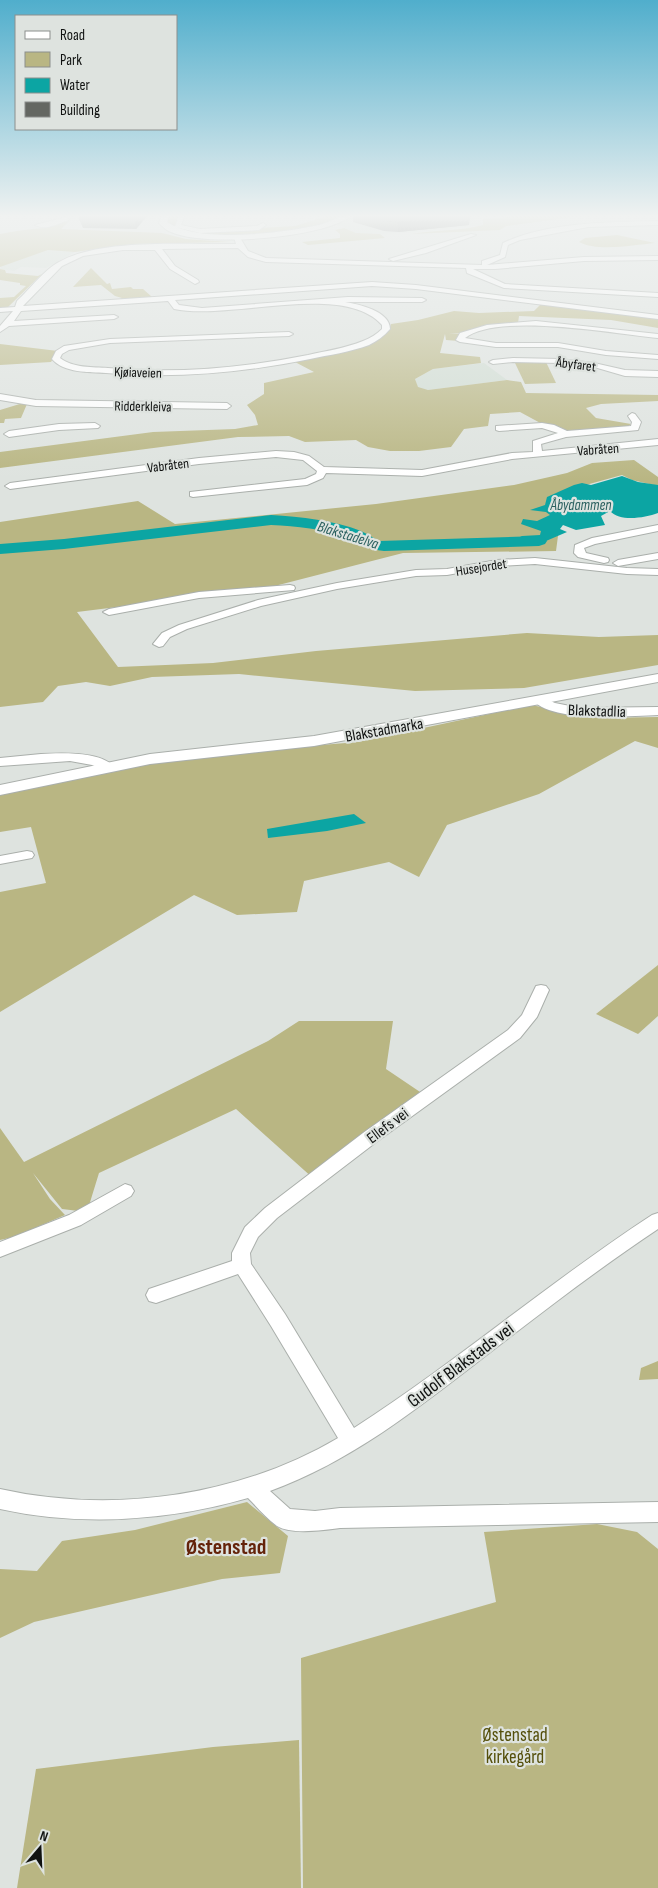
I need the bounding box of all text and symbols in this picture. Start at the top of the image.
legend [15,15,178,130]
text: Road [60,26,85,45]
text: Park [60,51,82,70]
text: Water [60,76,91,95]
text: Building [60,101,100,120]
street label: Åbyfaret [554,353,597,375]
street label: Kjøiaveien [114,363,162,382]
street label: Ridderkleiva [114,398,172,415]
street label: Vabråten [576,440,620,459]
street label: Vabråten [146,454,190,476]
water label: Åbydammen [549,496,612,515]
water label: Blakstadelva [315,517,381,554]
street label: Husejordet [454,555,508,580]
street label: Blakstadlia [568,701,626,722]
street label: Blakstadmarka [344,714,425,747]
street label: Ellefs vei [363,1104,413,1148]
street label: Gudolf Blakstads vei [403,1318,519,1413]
district label: Østenstad [186,1534,266,1561]
park label: Østenstad kirkegård [482,1724,548,1769]
north arrow [15,1823,65,1873]
text: N [38,1827,50,1845]

